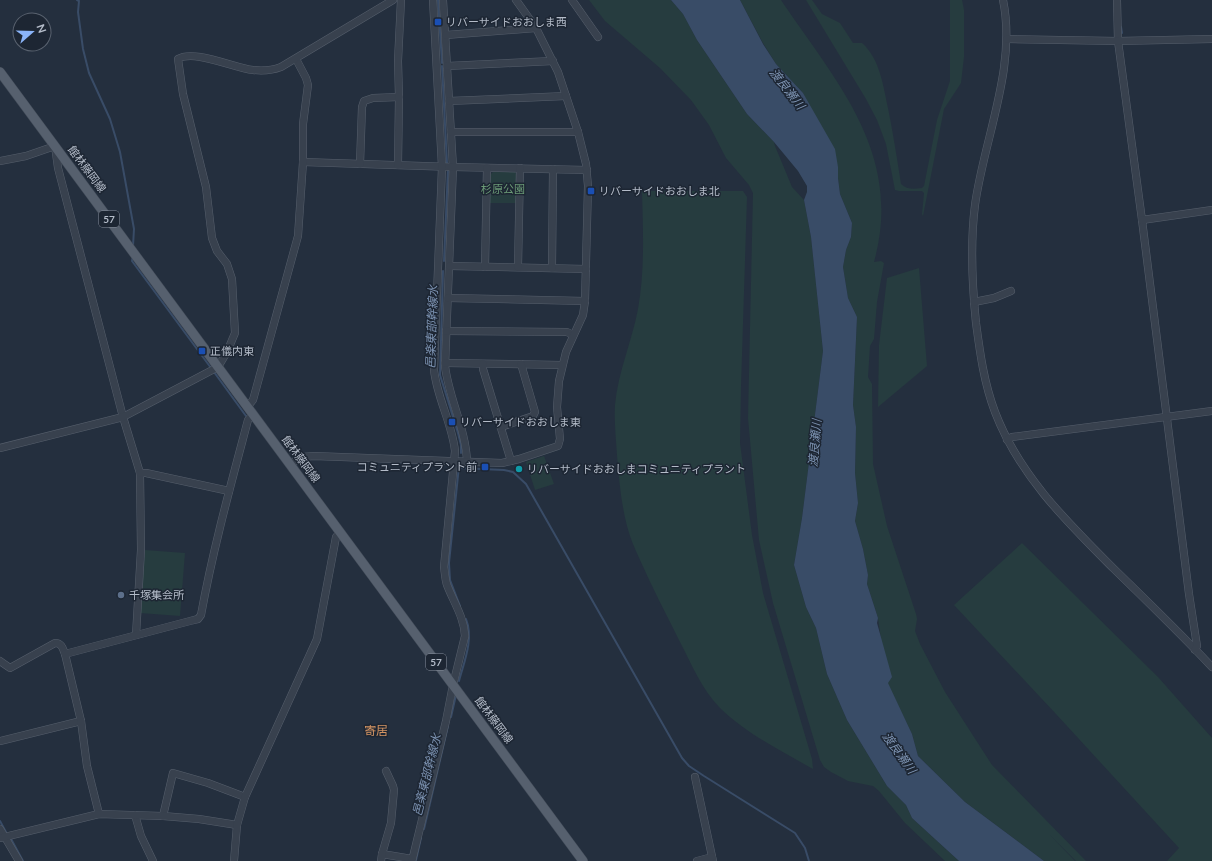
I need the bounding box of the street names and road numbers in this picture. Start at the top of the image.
street label: 館林藤岡線 [66,143,109,195]
road number: 57 [99,211,119,227]
street label: 館林藤岡線 [280,433,323,485]
road number: 57 [426,654,446,670]
street label: 館林藤岡線 [473,694,516,746]

